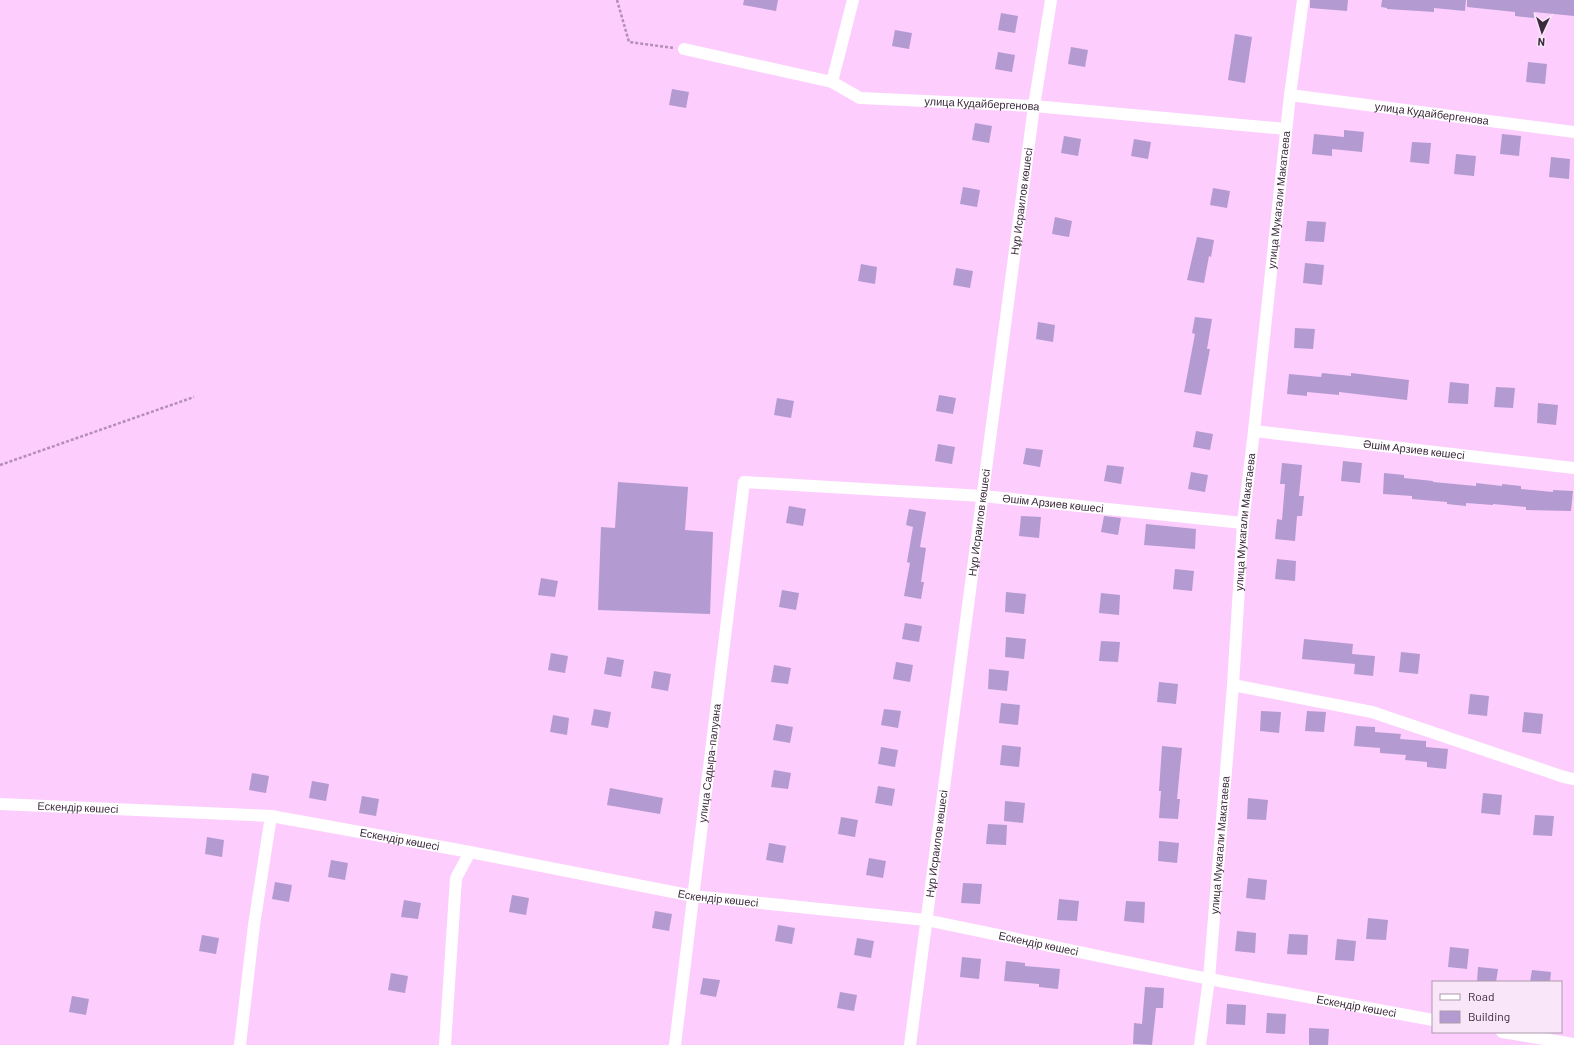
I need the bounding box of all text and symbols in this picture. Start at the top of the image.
north arrow [1522,12,1562,52]
text: N [1537,36,1545,49]
street label: улица Кудайбергенова [924,94,1041,113]
street label: улица Кудайбергенова [1374,99,1491,127]
street label: улица Мукагали Макатаева [1264,129,1292,269]
street label: Нұр Исраилов көшесі [1007,147,1034,256]
street label: Әшім Арзиев көшесі [1363,437,1465,461]
street label: улица Мукагали Макатаева [1232,451,1257,591]
street label: Нұр Исраилов көшесі [965,468,992,577]
street label: Әшім Арзиев көшесі [1002,491,1104,514]
street label: улица Садыра-палуана [695,702,723,823]
street label: улица Мукагали Макатаева [1207,775,1232,915]
street label: Нұр Исраилов көшесі [923,789,950,898]
street label: Ескендір көшесі [37,799,119,815]
street label: Ескендір көшесі [359,825,441,852]
street label: Ескендір көшесі [677,886,759,909]
street label: Ескендір көшесі [998,928,1080,958]
legend [1432,981,1562,1033]
text: Road [1468,989,1495,1003]
street label: Ескендір көшесі [1316,992,1397,1019]
text: Building [1468,1009,1510,1023]

